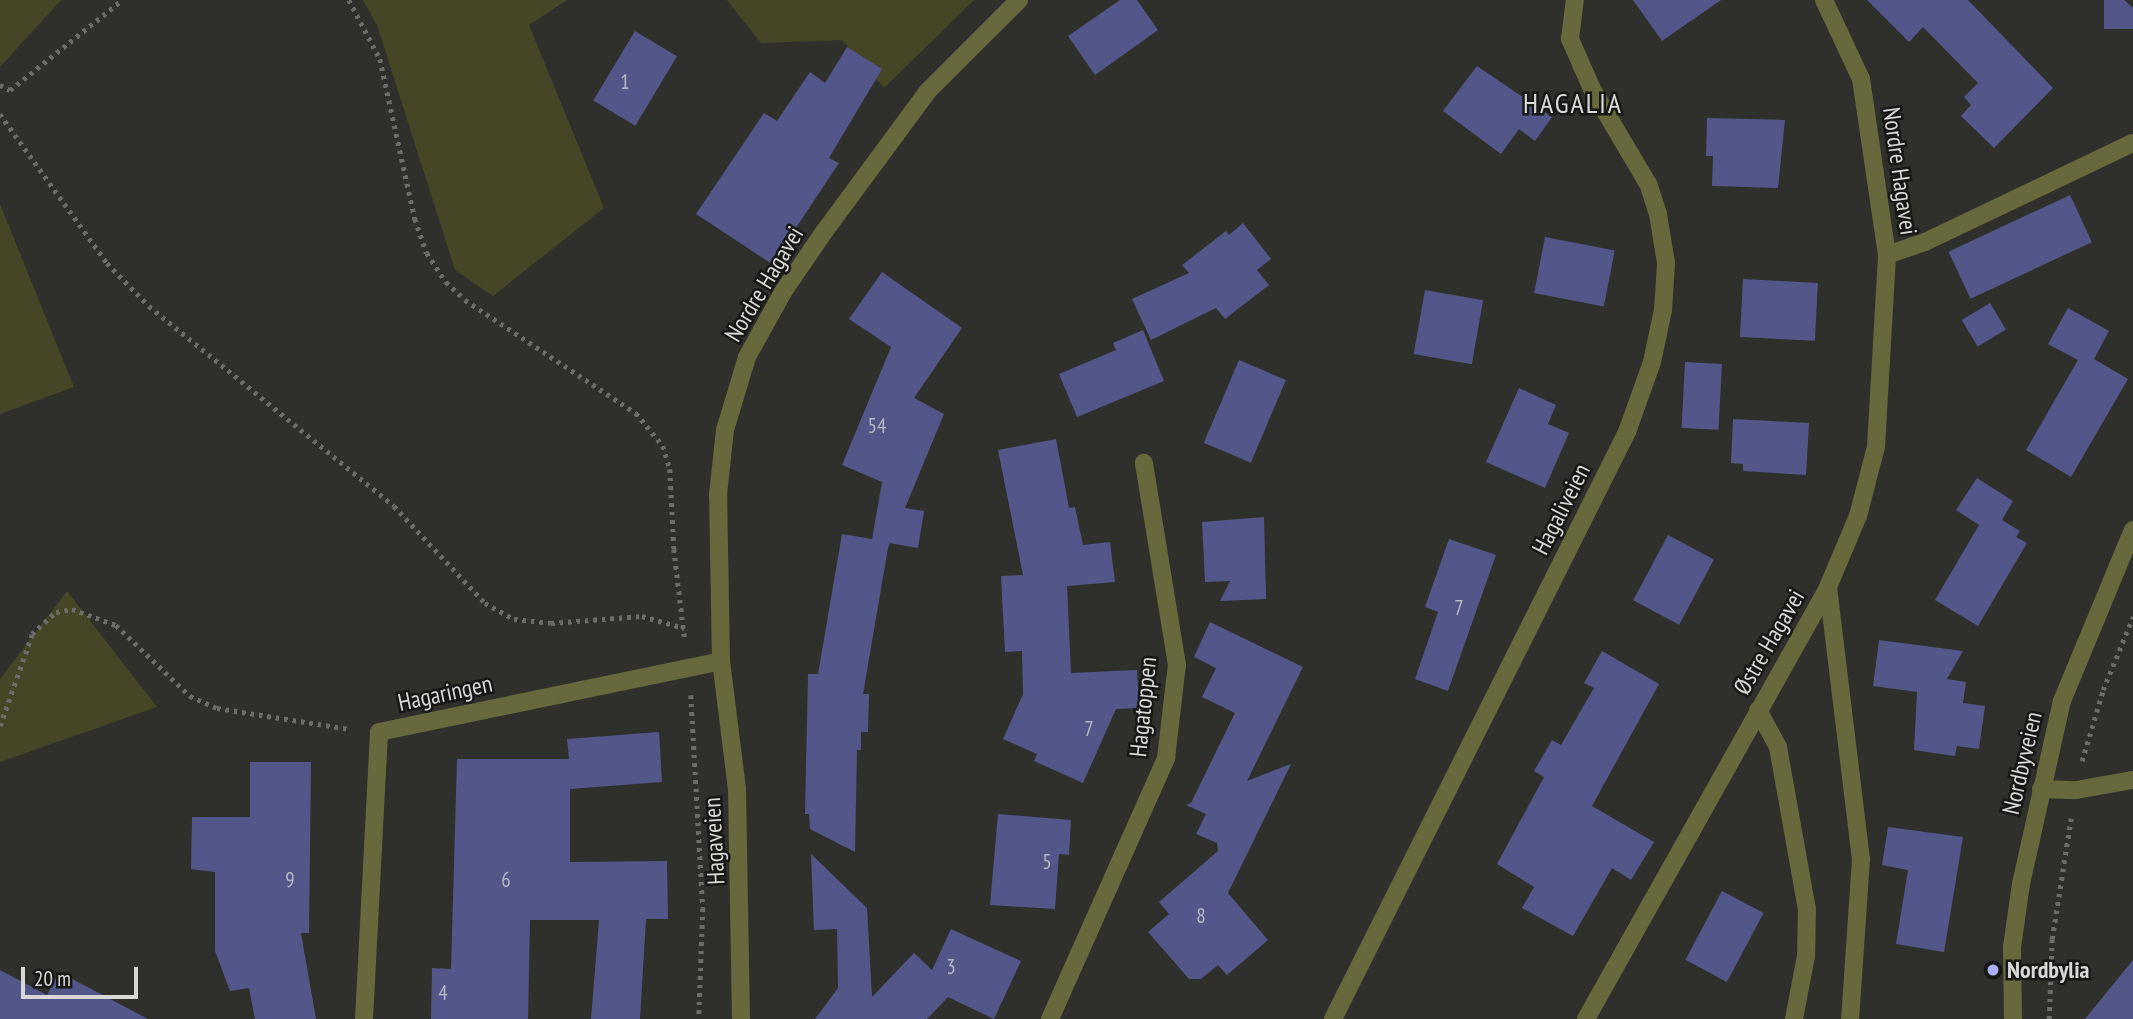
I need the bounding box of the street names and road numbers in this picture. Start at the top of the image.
street label: Nordre Hagavei [1877,105,1923,237]
street label: Nordre Hagavei [719,221,809,347]
street label: Hagaliveien [1526,459,1596,559]
street label: Østre Hagavei [1727,584,1811,700]
street label: Hagatoppen [1123,656,1163,758]
street label: Hagaringen [395,669,495,717]
street label: Nordbyveien [1996,709,2048,817]
street label: Hagaveien [697,797,731,885]

